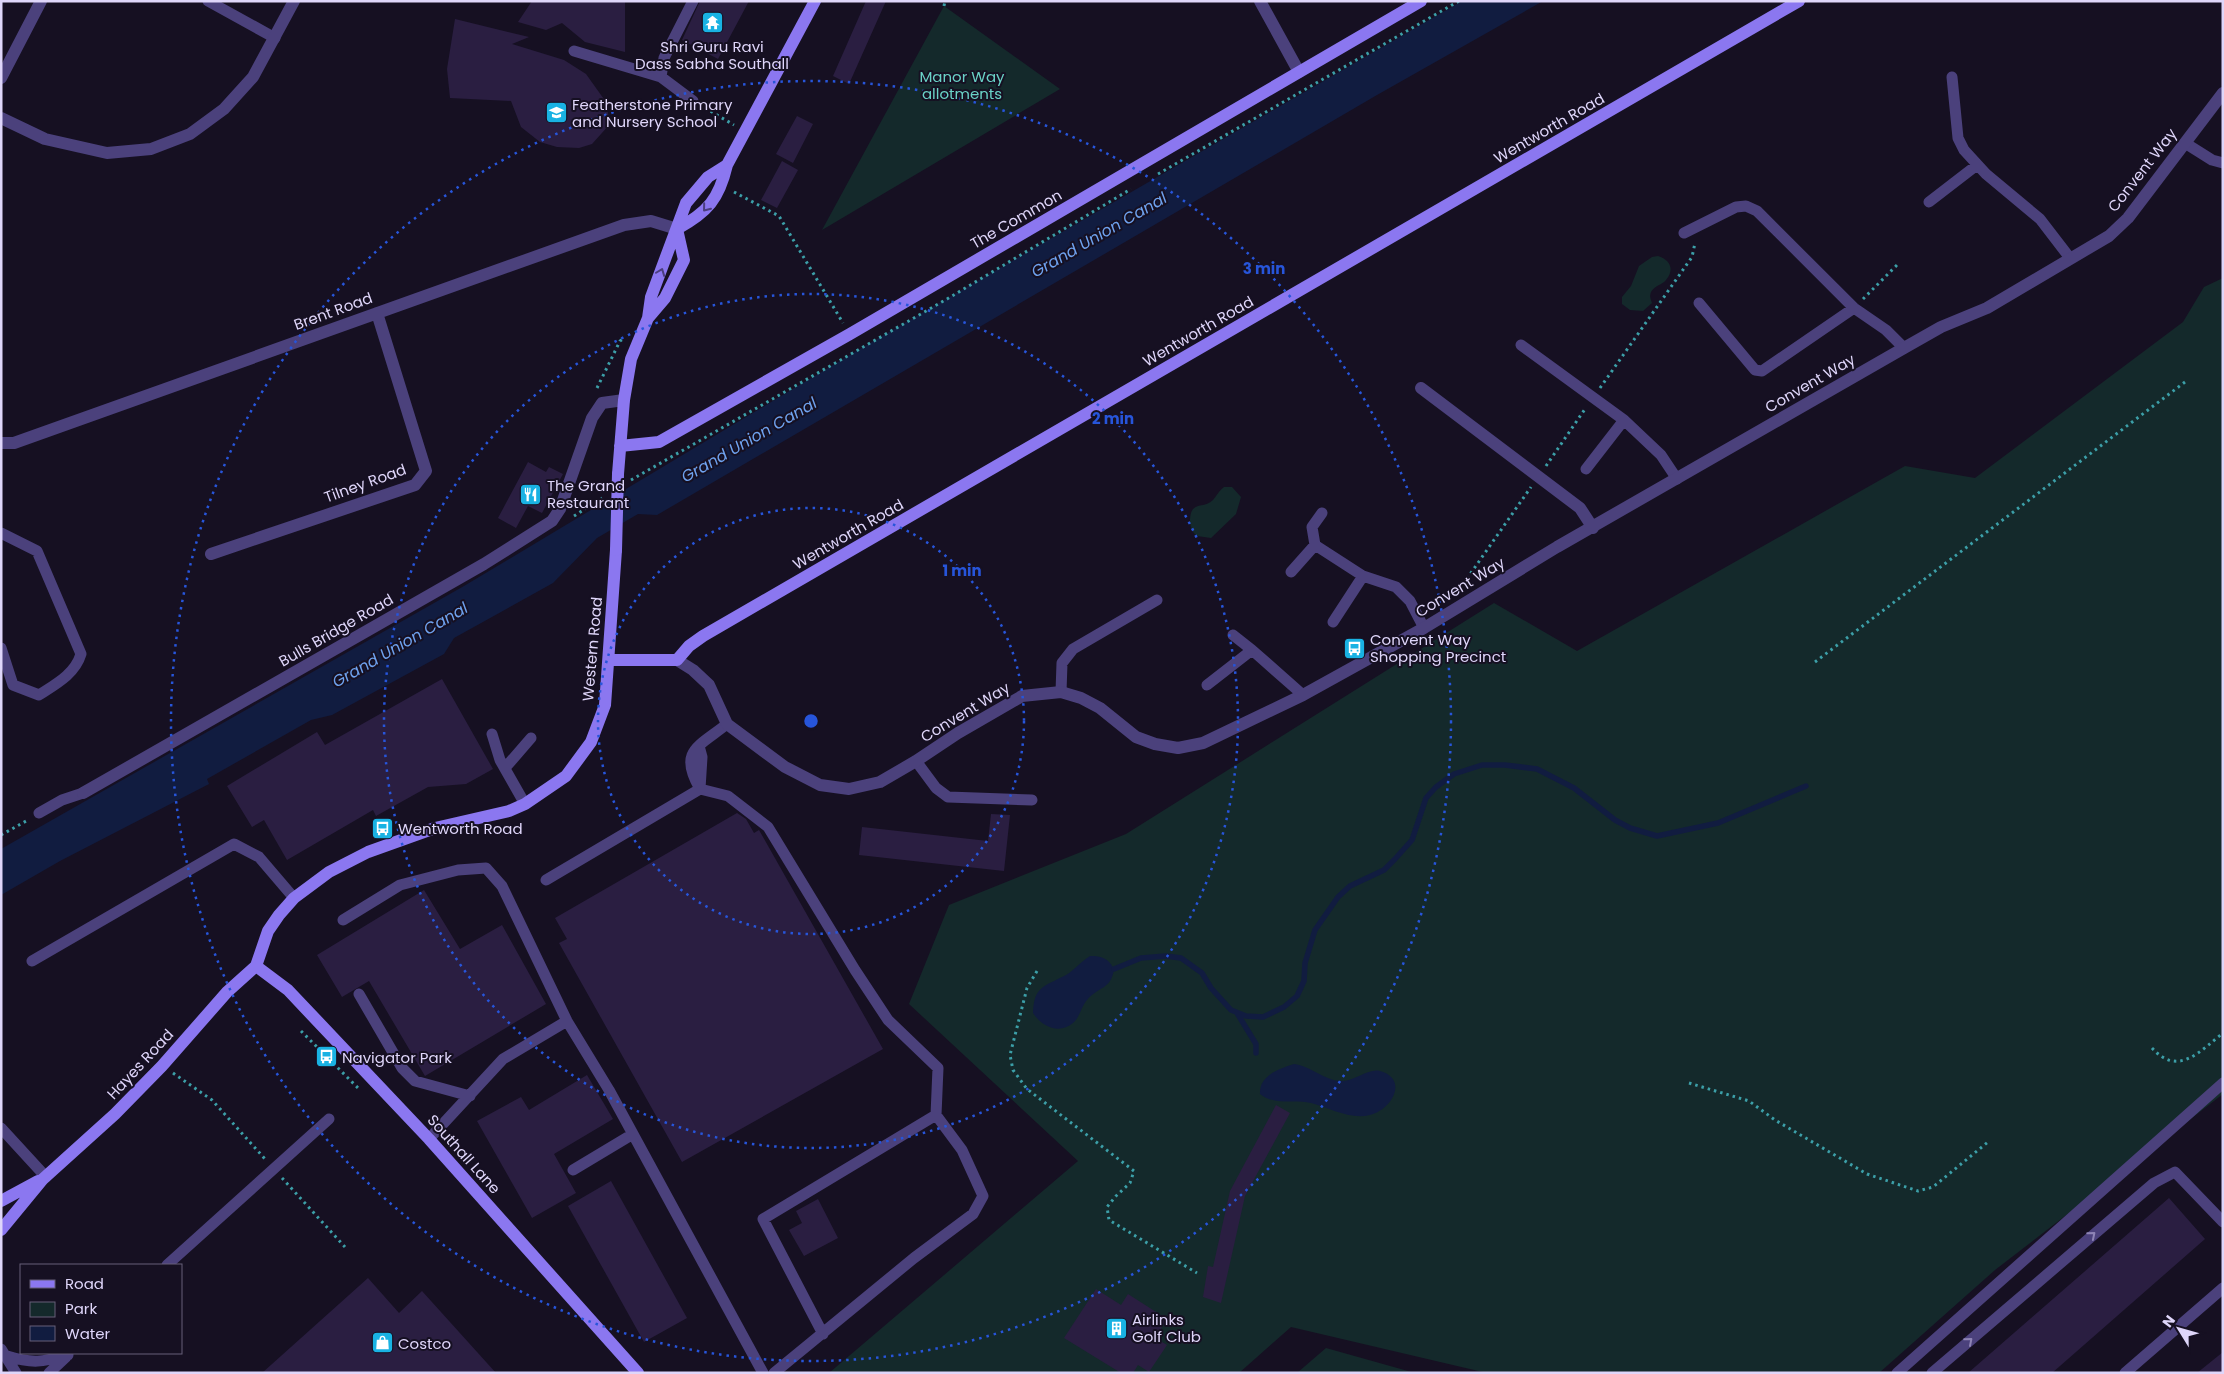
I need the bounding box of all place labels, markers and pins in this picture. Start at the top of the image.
temple icon: Shri Guru Ravi Dass Sabha Southall [700,11,724,35]
place label: Shri Guru Ravi Dass Sabha Southall [635,36,789,74]
place label: Featherstone Primary and Nursery School [572,94,733,132]
school or university icon: Featherstone Primary and Nursery School [544,101,568,125]
place label: The Grand Restaurant [547,475,629,513]
restaurant icon: The Grand Restaurant [519,482,543,506]
place label: Convent Way Shopping Precinct [1370,629,1506,667]
bus stop icon: Convent Way Shopping Precinct [1342,636,1366,660]
centre of rings [802,712,820,730]
bus stop icon: Wentworth Road [370,816,394,840]
place label: Wentworth Road [398,818,523,839]
bus stop icon: Navigator Park [314,1045,338,1069]
place label: Navigator Park [342,1047,452,1068]
place label: Airlinks Golf Club [1132,1309,1201,1347]
building icon: Airlinks Golf Club [1104,1316,1128,1340]
shop icon: Costco [370,1331,394,1355]
place label: Costco [398,1333,451,1354]

